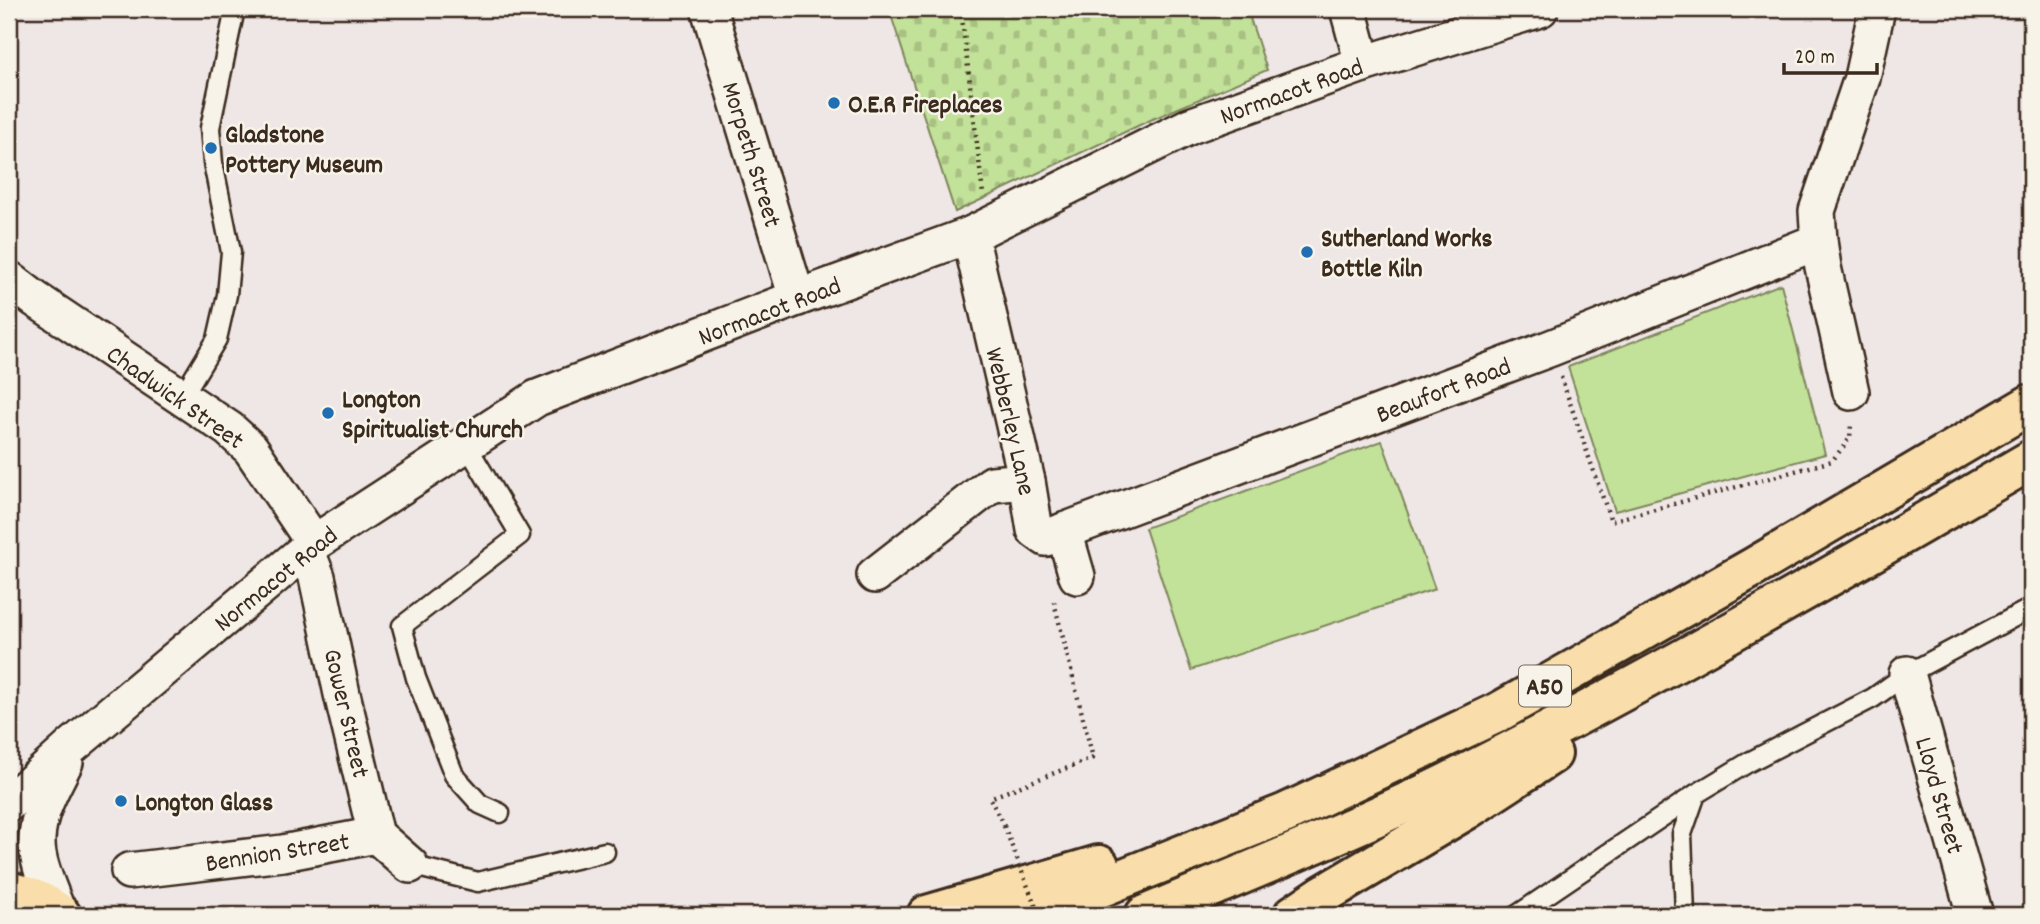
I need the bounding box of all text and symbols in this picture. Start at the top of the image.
scale bar [1784,32,1877,76]
text: 20 m [1795,44,1835,74]
street label: Normacot Road [1215,50,1369,136]
street label: Morpeth Street [710,78,789,233]
place label: O.E.R Fireplaces [848,88,1003,125]
marker: O.E.R Fireplaces [826,95,842,111]
place label: Gladstone Pottery Museum [225,118,383,185]
marker: Gladstone Pottery Museum [203,140,219,156]
place label: Sutherland Works Bottle Kiln [1321,222,1493,289]
marker: Sutherland Works Bottle Kiln [1299,244,1315,260]
street label: Normacot Road [693,269,847,357]
street label: Chadwick Street [97,338,251,460]
street label: Webberley Lane [974,344,1044,499]
street label: Beaufort Road [1371,350,1517,435]
place label: Longton Spiritualist Church [342,383,523,450]
marker: Longton Spiritualist Church [320,405,336,421]
street label: Normacot Road [207,519,347,642]
street label: Gower Street [312,645,378,782]
road number: A50 [1519,666,1571,706]
street label: Lloyd Street [1903,733,1972,859]
place label: Longton Glass [135,786,273,823]
marker: Longton Glass [113,793,129,809]
street label: Bennion Street [203,825,353,884]

